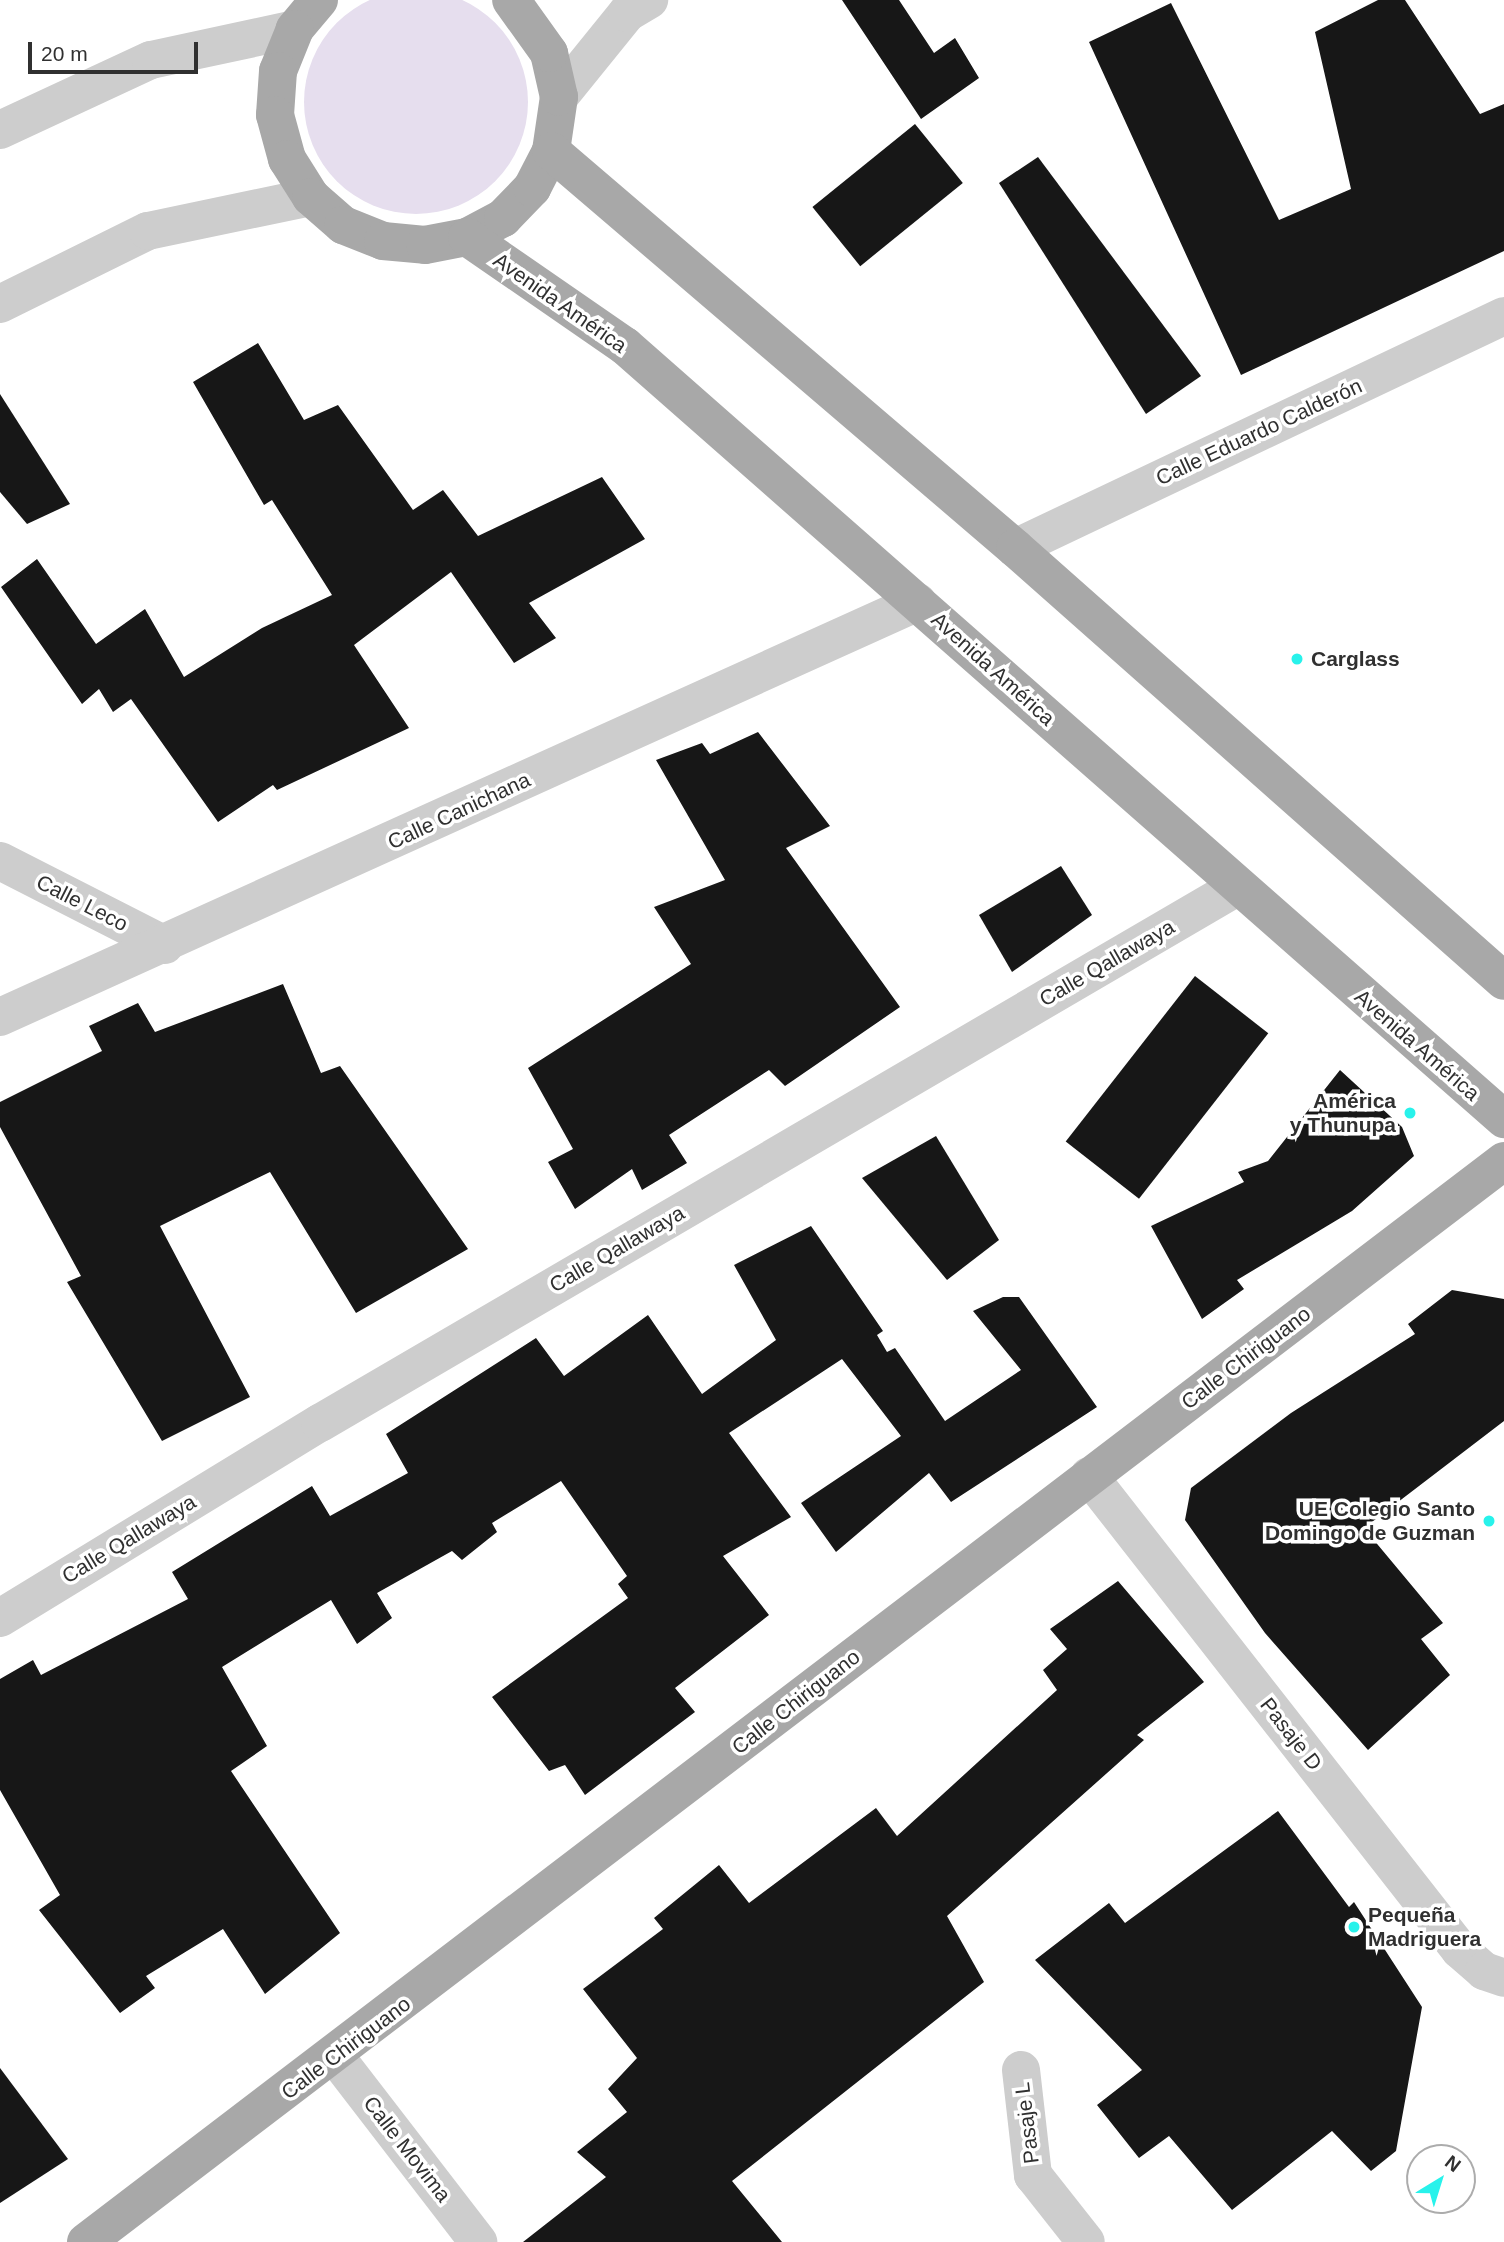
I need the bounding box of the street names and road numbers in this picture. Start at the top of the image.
street label: Avenida América [488,247,632,359]
street label: Calle Eduardo Calderón [1152,373,1366,491]
street label: Avenida América [926,607,1060,731]
street label: Calle Canichana [384,767,534,855]
street label: Calle Leco [32,869,132,937]
street label: Calle Qallawaya [1035,914,1179,1012]
street label: Avenida América [1349,984,1485,1106]
street label: Calle Qallawaya [545,1200,689,1298]
street label: Calle Chiriguano [1176,1301,1316,1415]
street label: Calle Qallawaya [57,1489,201,1589]
street label: Calle Chiriguano [727,1644,865,1760]
street label: Pasaje D [1255,1693,1327,1775]
street label: Calle Chiriguano [276,1991,416,2105]
street label: Pasaje L [1010,2081,1044,2165]
street label: Calle Movima [358,2091,456,2207]

